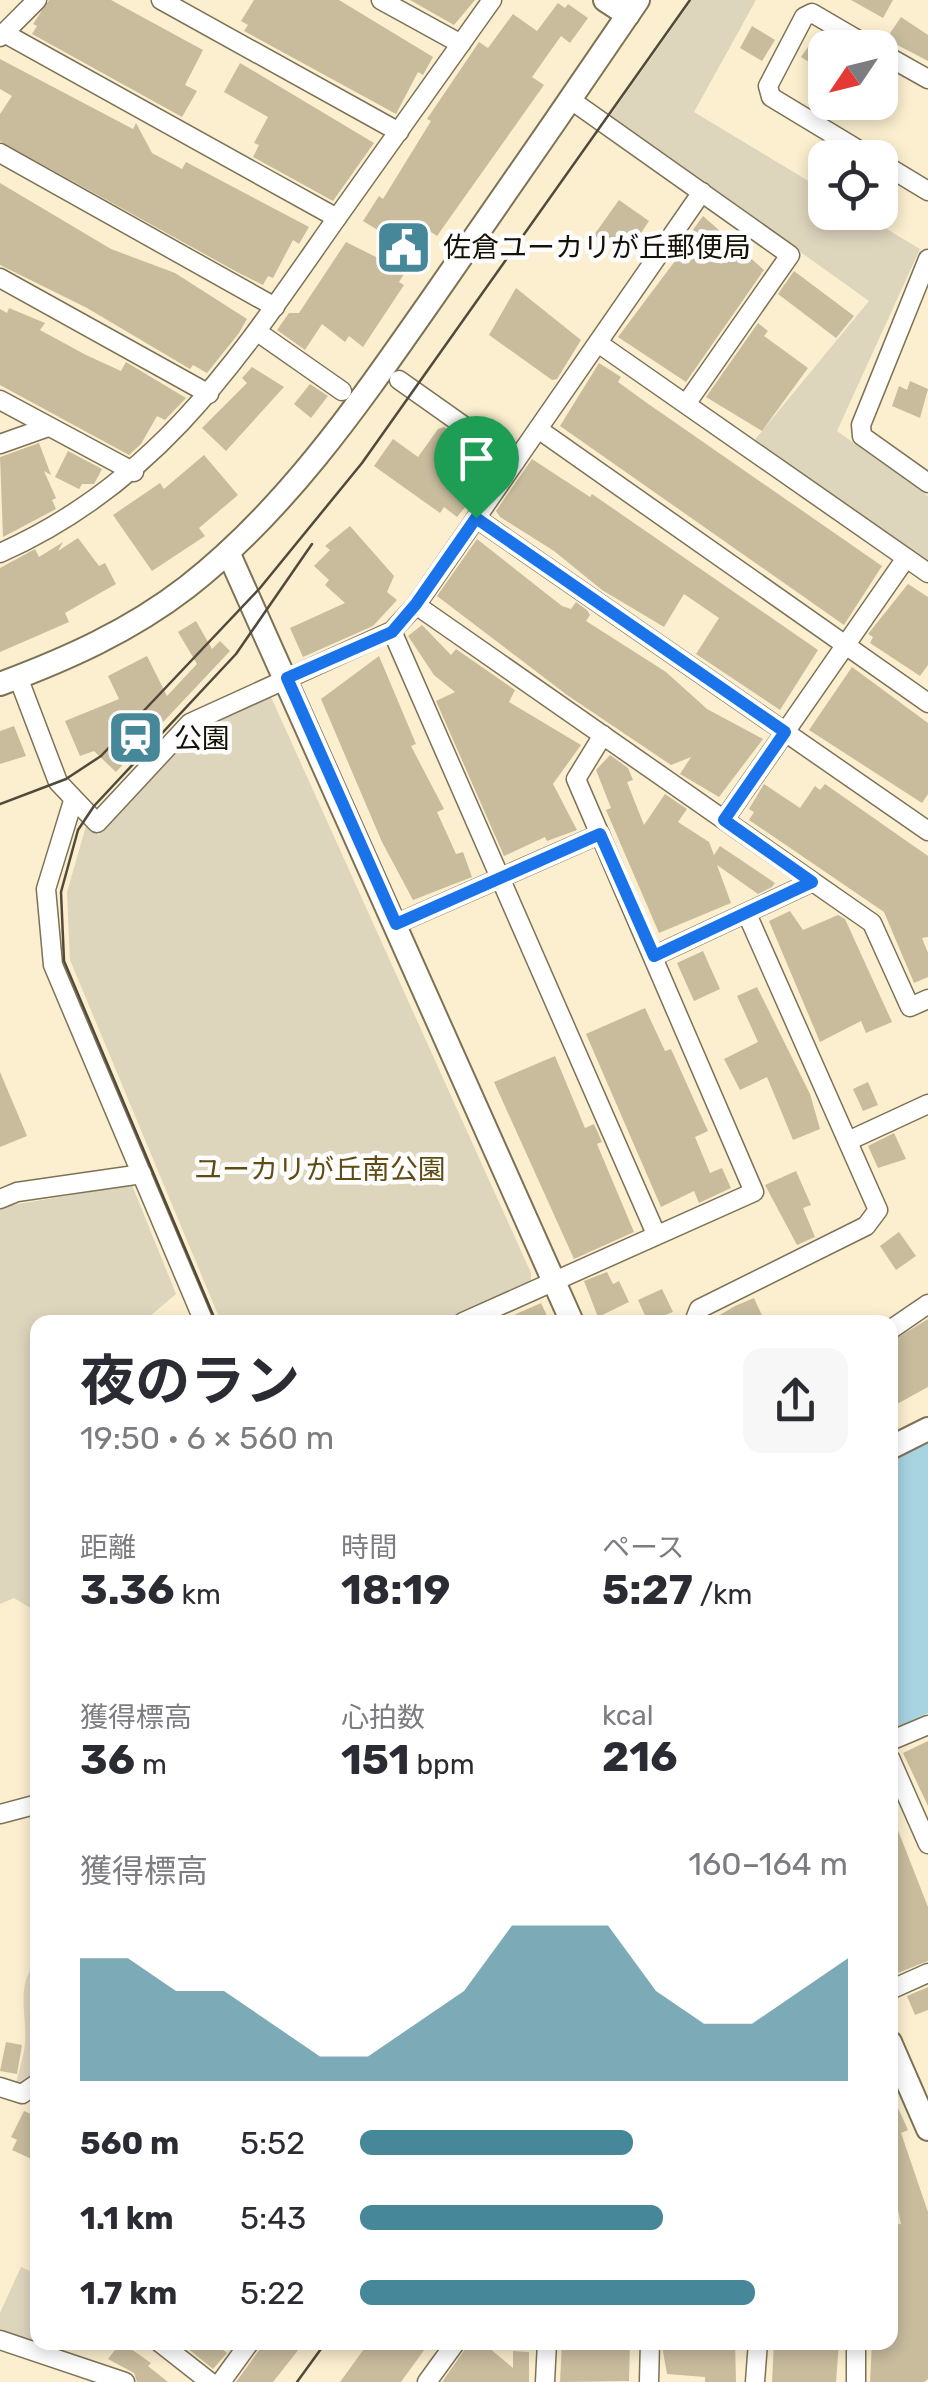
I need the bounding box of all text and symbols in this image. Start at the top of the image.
north arrow [808,30,898,120]
map controls [808,30,898,230]
button: locate [808,140,898,230]
public building icon: 佐倉ユーカリが丘郵便局 [374,217,434,277]
place label: 佐倉ユーカリが丘郵便局 [443,231,751,264]
pin [434,416,519,519]
icon: arrive [449,431,504,486]
station icon: 公園 [105,708,165,768]
place label: 公園 [174,722,230,755]
park label: ユーカリが丘南公園 [194,1153,446,1186]
button: share [743,1348,848,1453]
text: 夜のラン [80,1349,300,1414]
text: 19:50 · 6 × 560 m [80,1419,334,1457]
text: 距離 [80,1531,136,1564]
text: 時間 [341,1531,397,1564]
text: ペース [602,1531,685,1564]
text: 3.36 [80,1565,175,1615]
text: 18:19 [341,1565,450,1615]
text: 5:27 [602,1565,693,1615]
text: km [175,1578,221,1611]
text: /km [693,1578,752,1611]
text: kcal [602,1699,653,1732]
text: 獲得標高 [80,1701,192,1734]
text: 心拍数 [341,1701,425,1734]
text: 216 [602,1732,678,1782]
text: 36 [80,1735,135,1785]
text: 151 [341,1735,410,1785]
text: m [135,1748,167,1781]
text: bpm [410,1748,475,1781]
text: 160–164 m [688,1845,848,1883]
text: 獲得標高 [80,1852,208,1890]
text: 560 m [80,2124,179,2162]
text: 5:52 [240,2124,305,2162]
text: 1.1 km [80,2199,174,2237]
text: 5:43 [240,2199,306,2237]
text: 1.7 km [80,2274,177,2312]
text: 5:22 [240,2274,305,2312]

